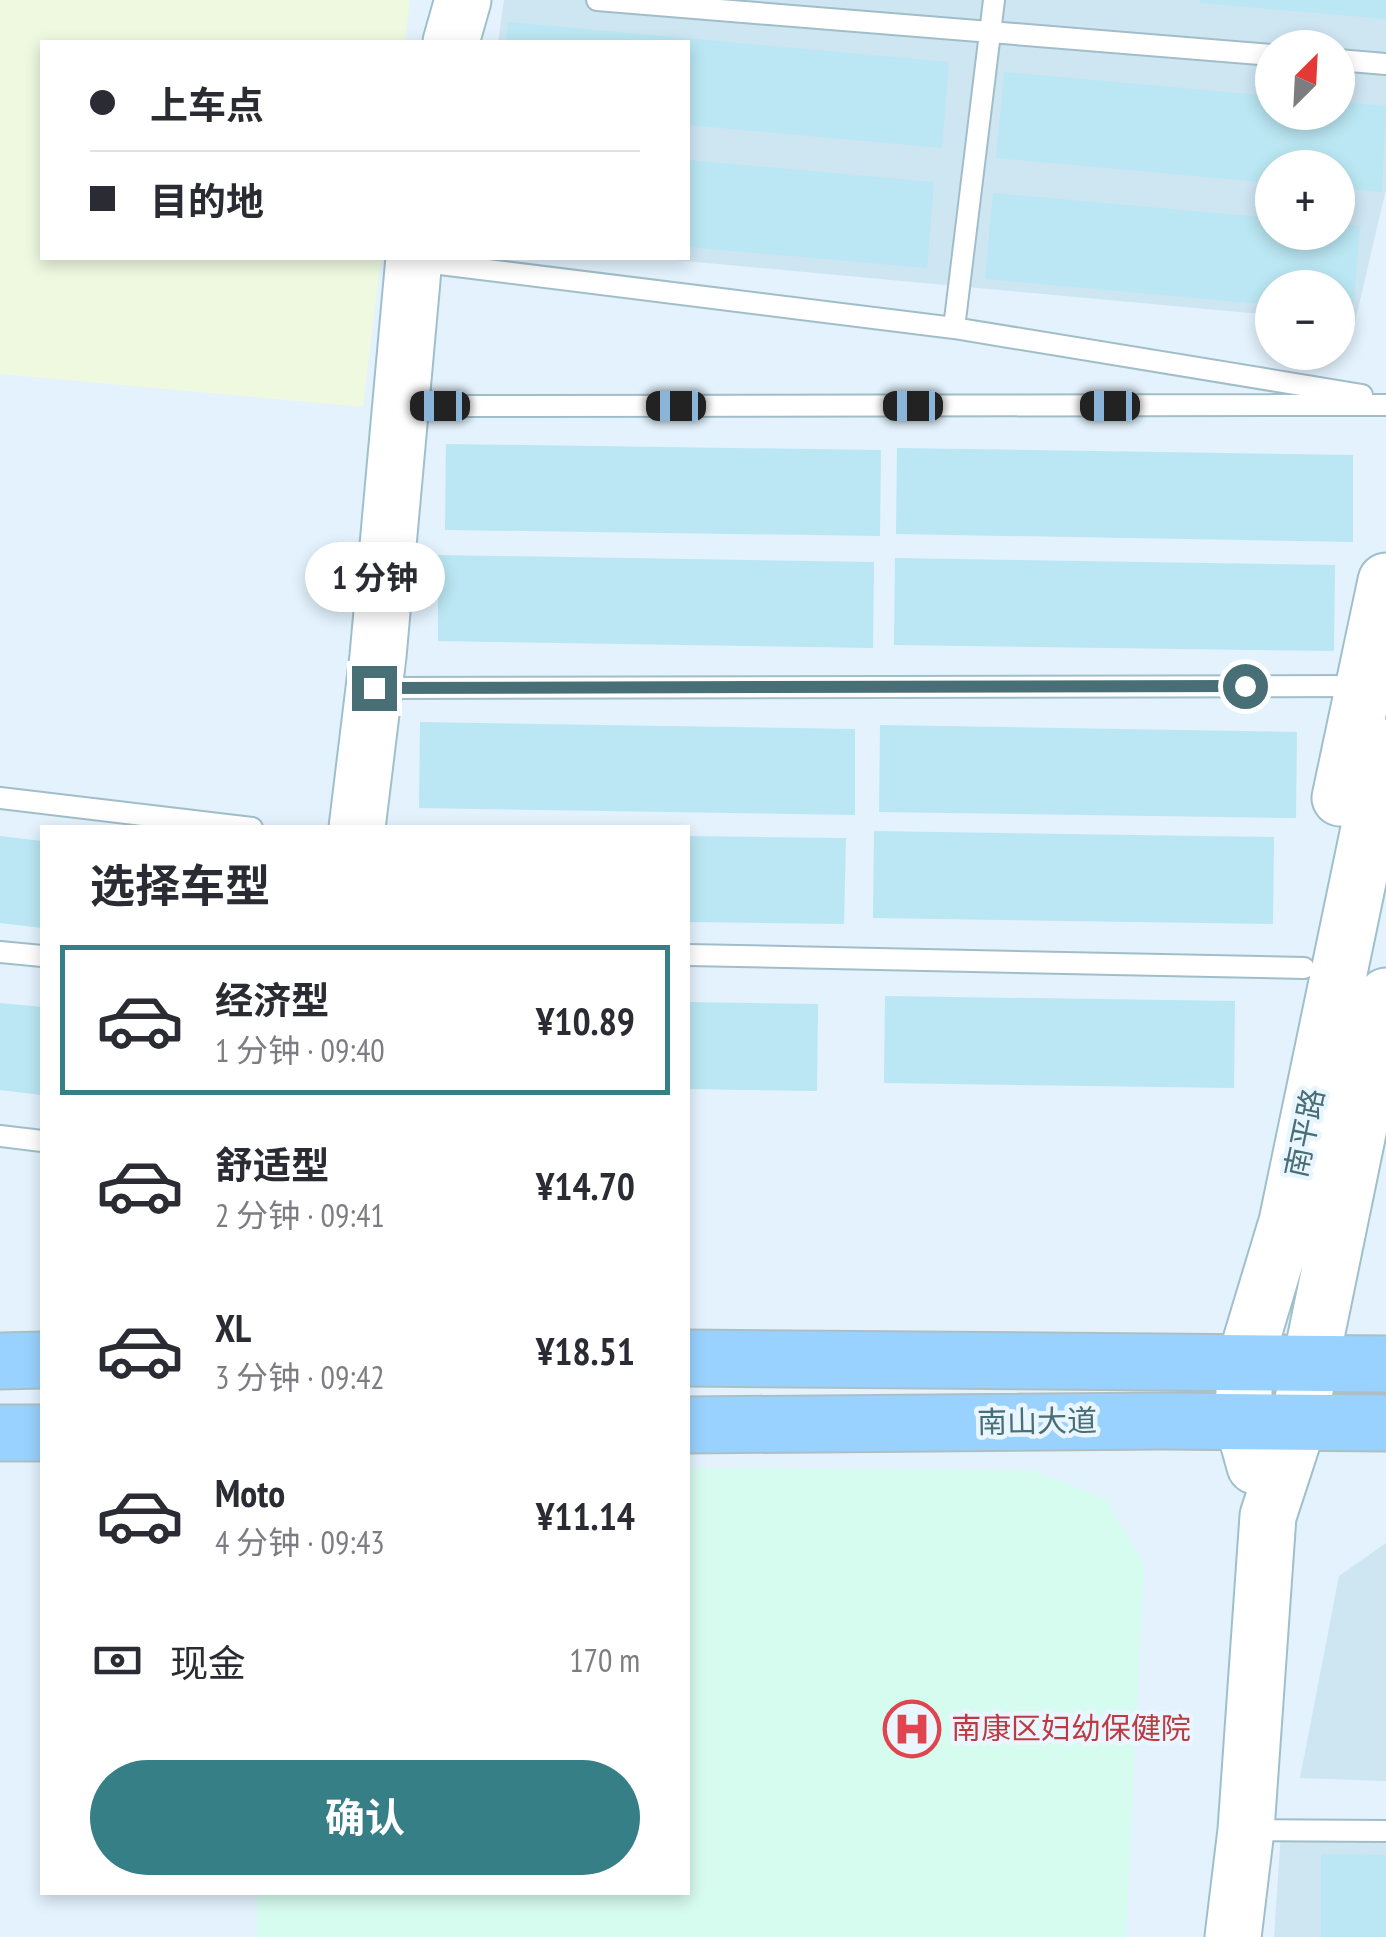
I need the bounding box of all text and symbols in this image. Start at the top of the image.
north arrow [1255,30,1355,130]
map controls [1255,30,1355,370]
text: 上车点 [150,80,264,129]
button: + [1255,150,1355,250]
text: 目的地 [150,176,264,225]
button: − [1255,270,1355,370]
car [410,391,470,421]
car [646,391,706,421]
car [883,391,943,421]
car [1080,391,1140,421]
callout: 1 分钟 [304,543,444,613]
text: 1 分钟 [332,556,418,598]
route start [1223,664,1268,709]
route end [352,666,397,711]
text: 选择车型 [90,856,270,914]
icon: car [95,975,185,1065]
text: 经济型 [215,975,329,1024]
text: ¥10.89 [536,996,635,1045]
text: 1 分钟 · 09:40 [215,1029,385,1071]
street label: 南平路 [1275,1085,1332,1181]
icon: car [95,1140,185,1230]
text: 舒适型 [215,1140,329,1189]
text: ¥14.70 [536,1161,635,1210]
text: 2 分钟 · 09:41 [215,1194,385,1236]
text: XL [215,1303,251,1352]
icon: car [95,1305,185,1395]
text: ¥18.51 [536,1326,635,1375]
text: 3 分钟 · 09:42 [215,1356,385,1398]
street label: 南山大道 [977,1400,1097,1441]
text: Moto [215,1468,285,1517]
icon: car [95,1470,185,1560]
text: ¥11.14 [536,1491,635,1540]
text: 4 分钟 · 09:43 [215,1521,385,1563]
icon: cash [90,1633,145,1688]
text: 现金 [170,1638,246,1687]
text: 170 m [569,1639,640,1681]
hospital icon: 南康区妇幼保健院 [882,1699,942,1759]
place label: 南康区妇幼保健院 [951,1708,1191,1747]
button: 确认 [90,1760,640,1875]

